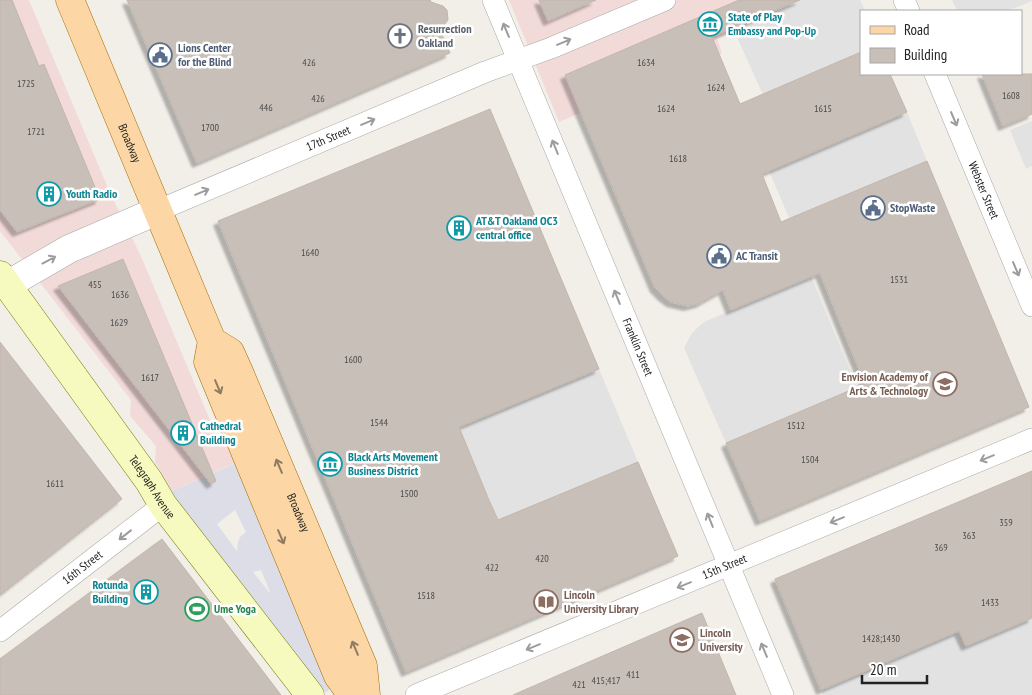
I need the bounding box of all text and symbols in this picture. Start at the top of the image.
place label: State of Play Embassy and Pop-Up [728,9,817,38]
legend [860,10,1022,75]
museum icon: State of Play Embassy and Pop-Up [697,11,723,37]
text: Road [904,20,930,39]
place label: Resurrection Oakland [418,21,472,50]
church icon: Resurrection Oakland [387,23,413,49]
one-way arrow [501,23,510,38]
one-way arrow [556,37,571,46]
place label: Lions Center for the Blind [178,40,231,69]
public building icon: Lions Center for the Blind [147,42,173,68]
text: Building [904,45,947,64]
house number: 426 [302,56,316,69]
house number: 1634 [637,56,656,69]
house number: 1725 [17,77,35,90]
house number: 1624 [707,81,726,94]
house number: 1608 [1002,89,1020,102]
house number: 426 [311,92,325,105]
house number: 446 [259,101,273,114]
house number: 1624 [657,102,676,115]
house number: 1615 [814,102,832,115]
one-way arrow [949,111,959,126]
one-way arrow [360,116,375,126]
street label: Broadway [115,121,145,165]
house number: 1700 [201,121,220,134]
street label: 17th Street [304,122,353,154]
house number: 1721 [27,125,45,138]
one-way arrow [550,140,560,155]
house number: 1618 [669,152,687,165]
street label: Webster Street [965,159,1003,222]
building icon: Youth Radio [36,181,62,207]
place label: Youth Radio [65,186,118,201]
one-way arrow [194,186,209,196]
public building icon: StopWaste [860,195,886,221]
place label: StopWaste [890,200,935,215]
place label: AT&T Oakland OC3 central office [475,213,558,242]
building icon: AT&T Oakland OC3 central office [446,215,472,241]
public building icon: AC Transit [706,243,732,269]
house number: 1640 [301,246,320,259]
place label: AC Transit [735,248,778,263]
one-way arrow [41,255,56,264]
one-way arrow [1012,261,1022,276]
house number: 1531 [890,273,908,286]
house number: 455 [88,278,102,291]
house number: 1636 [111,288,130,301]
one-way arrow [612,290,622,305]
house number: 1629 [110,316,128,329]
street label: Franklin Street [620,316,657,379]
house number: 1600 [344,353,363,366]
place label: Envision Academy of Arts & Technology [842,369,929,398]
house number: 1617 [141,371,159,384]
school or university icon: Envision Academy of Arts & Technology [932,371,958,397]
one-way arrow [214,379,223,394]
house number: 1544 [370,416,389,429]
place label: Cathedral Building [200,418,241,447]
house number: 1512 [787,419,805,432]
building icon: Cathedral Building [170,420,196,446]
place label: Black Arts Movement Business District [348,449,438,478]
museum icon: Black Arts Movement Business District [317,451,343,477]
street label: Telegraph Avenue [126,452,179,522]
house number: 1504 [801,453,820,466]
one-way arrow [980,453,995,463]
one-way arrow [273,459,283,474]
house number: 1611 [46,477,64,490]
house number: 1500 [400,487,419,500]
street label: Broadway [284,491,314,534]
one-way arrow [704,513,714,528]
one-way arrow [830,515,845,525]
house number: 359 [999,516,1013,529]
one-way arrow [276,529,286,544]
house number: 363 [962,529,976,542]
one-way arrow [118,530,132,540]
house number: 369 [934,541,948,554]
street label: 16th Street [59,546,106,587]
street label: 15th Street [700,550,749,582]
house number: 420 [535,552,549,565]
house number: 422 [485,561,499,574]
place label: Rotunda Building [92,577,128,606]
building icon: Rotunda Building [133,579,159,605]
one-way arrow [677,580,692,590]
place label: Lincoln University Library [564,587,639,616]
house number: 1518 [417,589,435,602]
library icon: Lincoln University Library [533,589,559,615]
sports icon: Ume Yoga [184,596,210,622]
house number: 1433 [981,596,999,609]
place label: Ume Yoga [214,601,256,616]
place label: Lincoln University [700,625,743,654]
school or university icon: Lincoln University [669,627,695,653]
house number: 1428;1430 [862,632,901,645]
one-way arrow [350,641,360,656]
one-way arrow [526,643,541,652]
one-way arrow [758,643,768,658]
scale bar [862,652,927,684]
text: 20 m [870,660,896,679]
house number: 411 [626,668,640,681]
house number: 415;417 [591,674,621,687]
house number: 421 [572,678,586,691]

